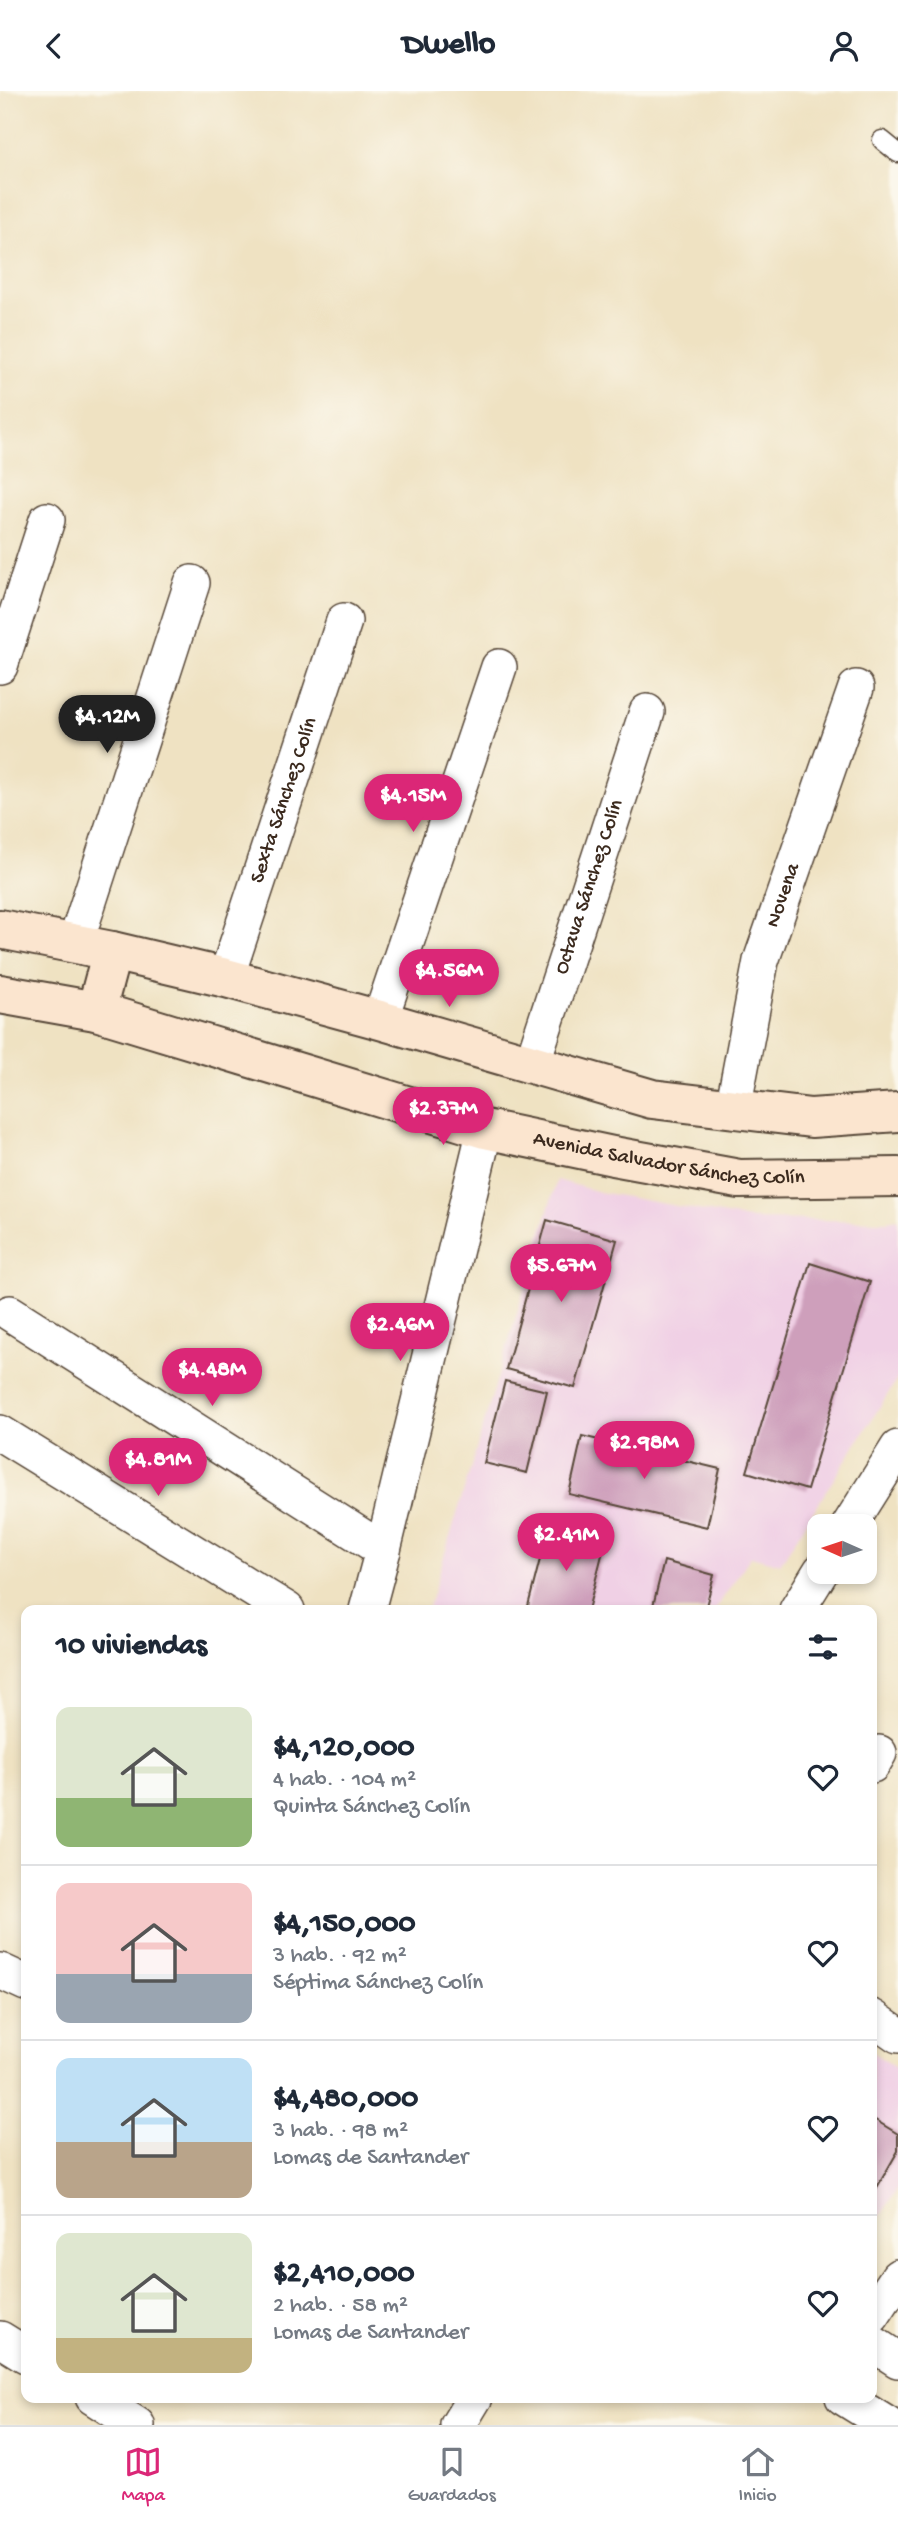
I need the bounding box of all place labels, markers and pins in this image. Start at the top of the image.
pin: $4.12M [50,695,164,755]
pin: $4.15M [356,775,470,834]
pin: $4.56M [392,949,506,1009]
pin: $2.37M [386,1087,500,1147]
pin: $5.67M [504,1245,618,1304]
pin: $2.46M [343,1303,457,1363]
pin: $4.48M [155,1349,269,1408]
pin: $2.98M [587,1421,701,1481]
pin: $4.81M [101,1439,215,1498]
pin: $2.41M [509,1513,623,1573]

